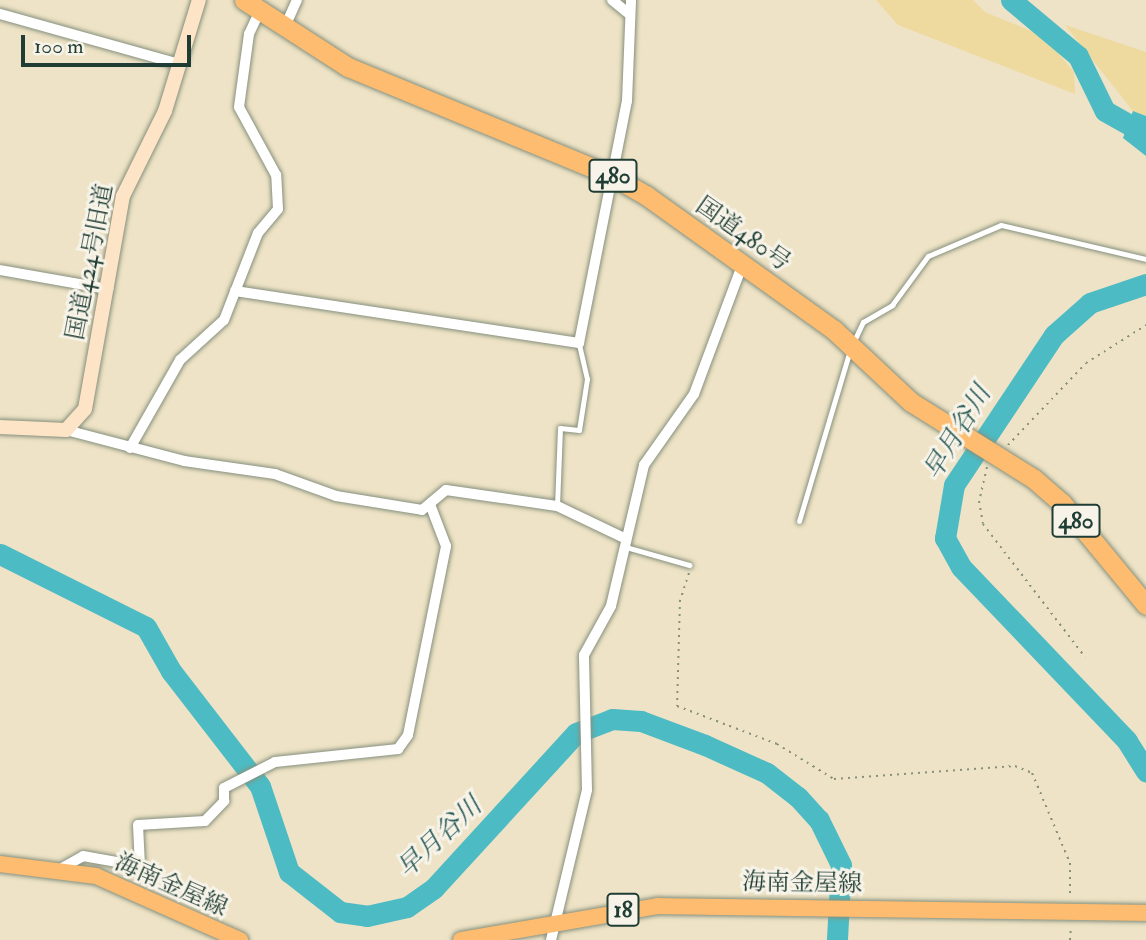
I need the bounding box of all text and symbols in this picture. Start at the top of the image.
scale bar [24,21,194,65]
text: 100 m [34,33,84,60]
road number: 480 [588,156,638,196]
street label: 国道424号旧道 [61,182,119,342]
street label: 国道480号 [690,191,796,277]
water label: 早月谷川 [918,380,998,486]
road number: 480 [1052,502,1100,540]
water label: 早月谷川 [391,791,489,885]
street label: 海南金屋線 [110,847,232,923]
street label: 海南金屋線 [742,868,862,898]
road number: 18 [606,890,640,930]

